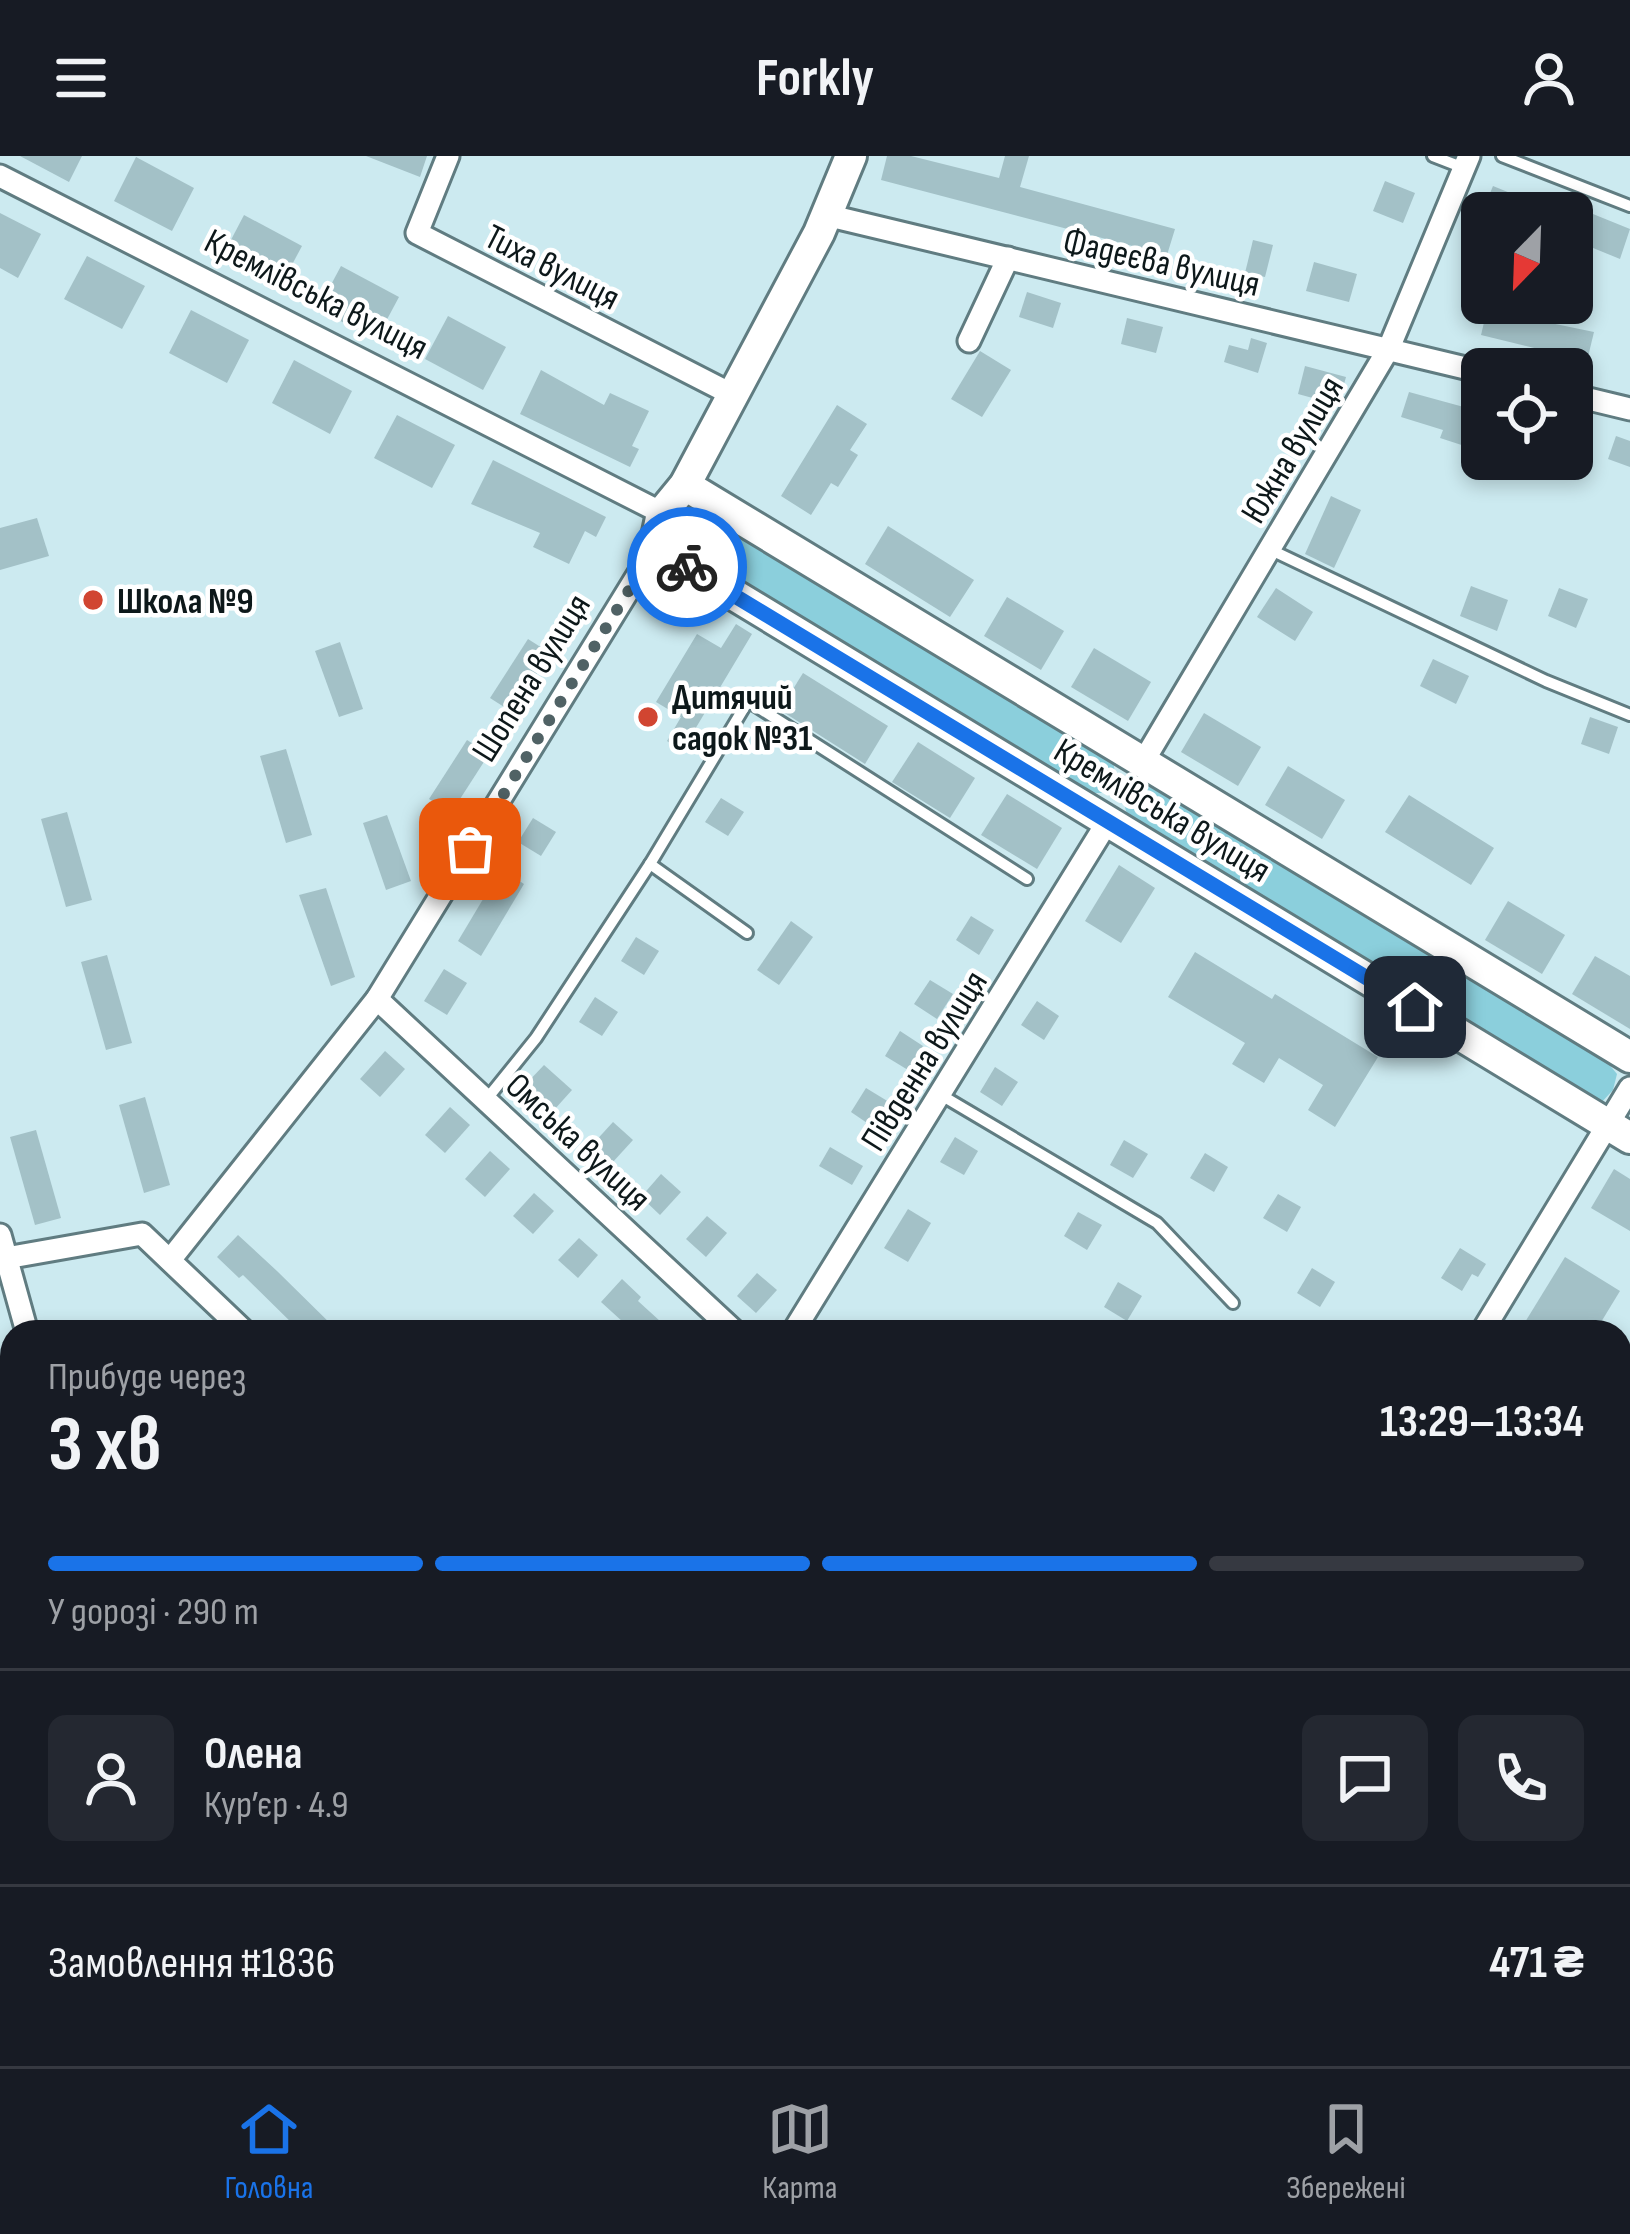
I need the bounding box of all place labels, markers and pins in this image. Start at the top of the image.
place label: Школа №9 [117,581,254,624]
marker: Школа №9 [80,587,106,613]
place label: Дитячий садок №31 [672,677,812,761]
marker: Дитячий садок №31 [635,704,661,730]
pin [419,798,521,900]
pin [1364,956,1466,1058]

